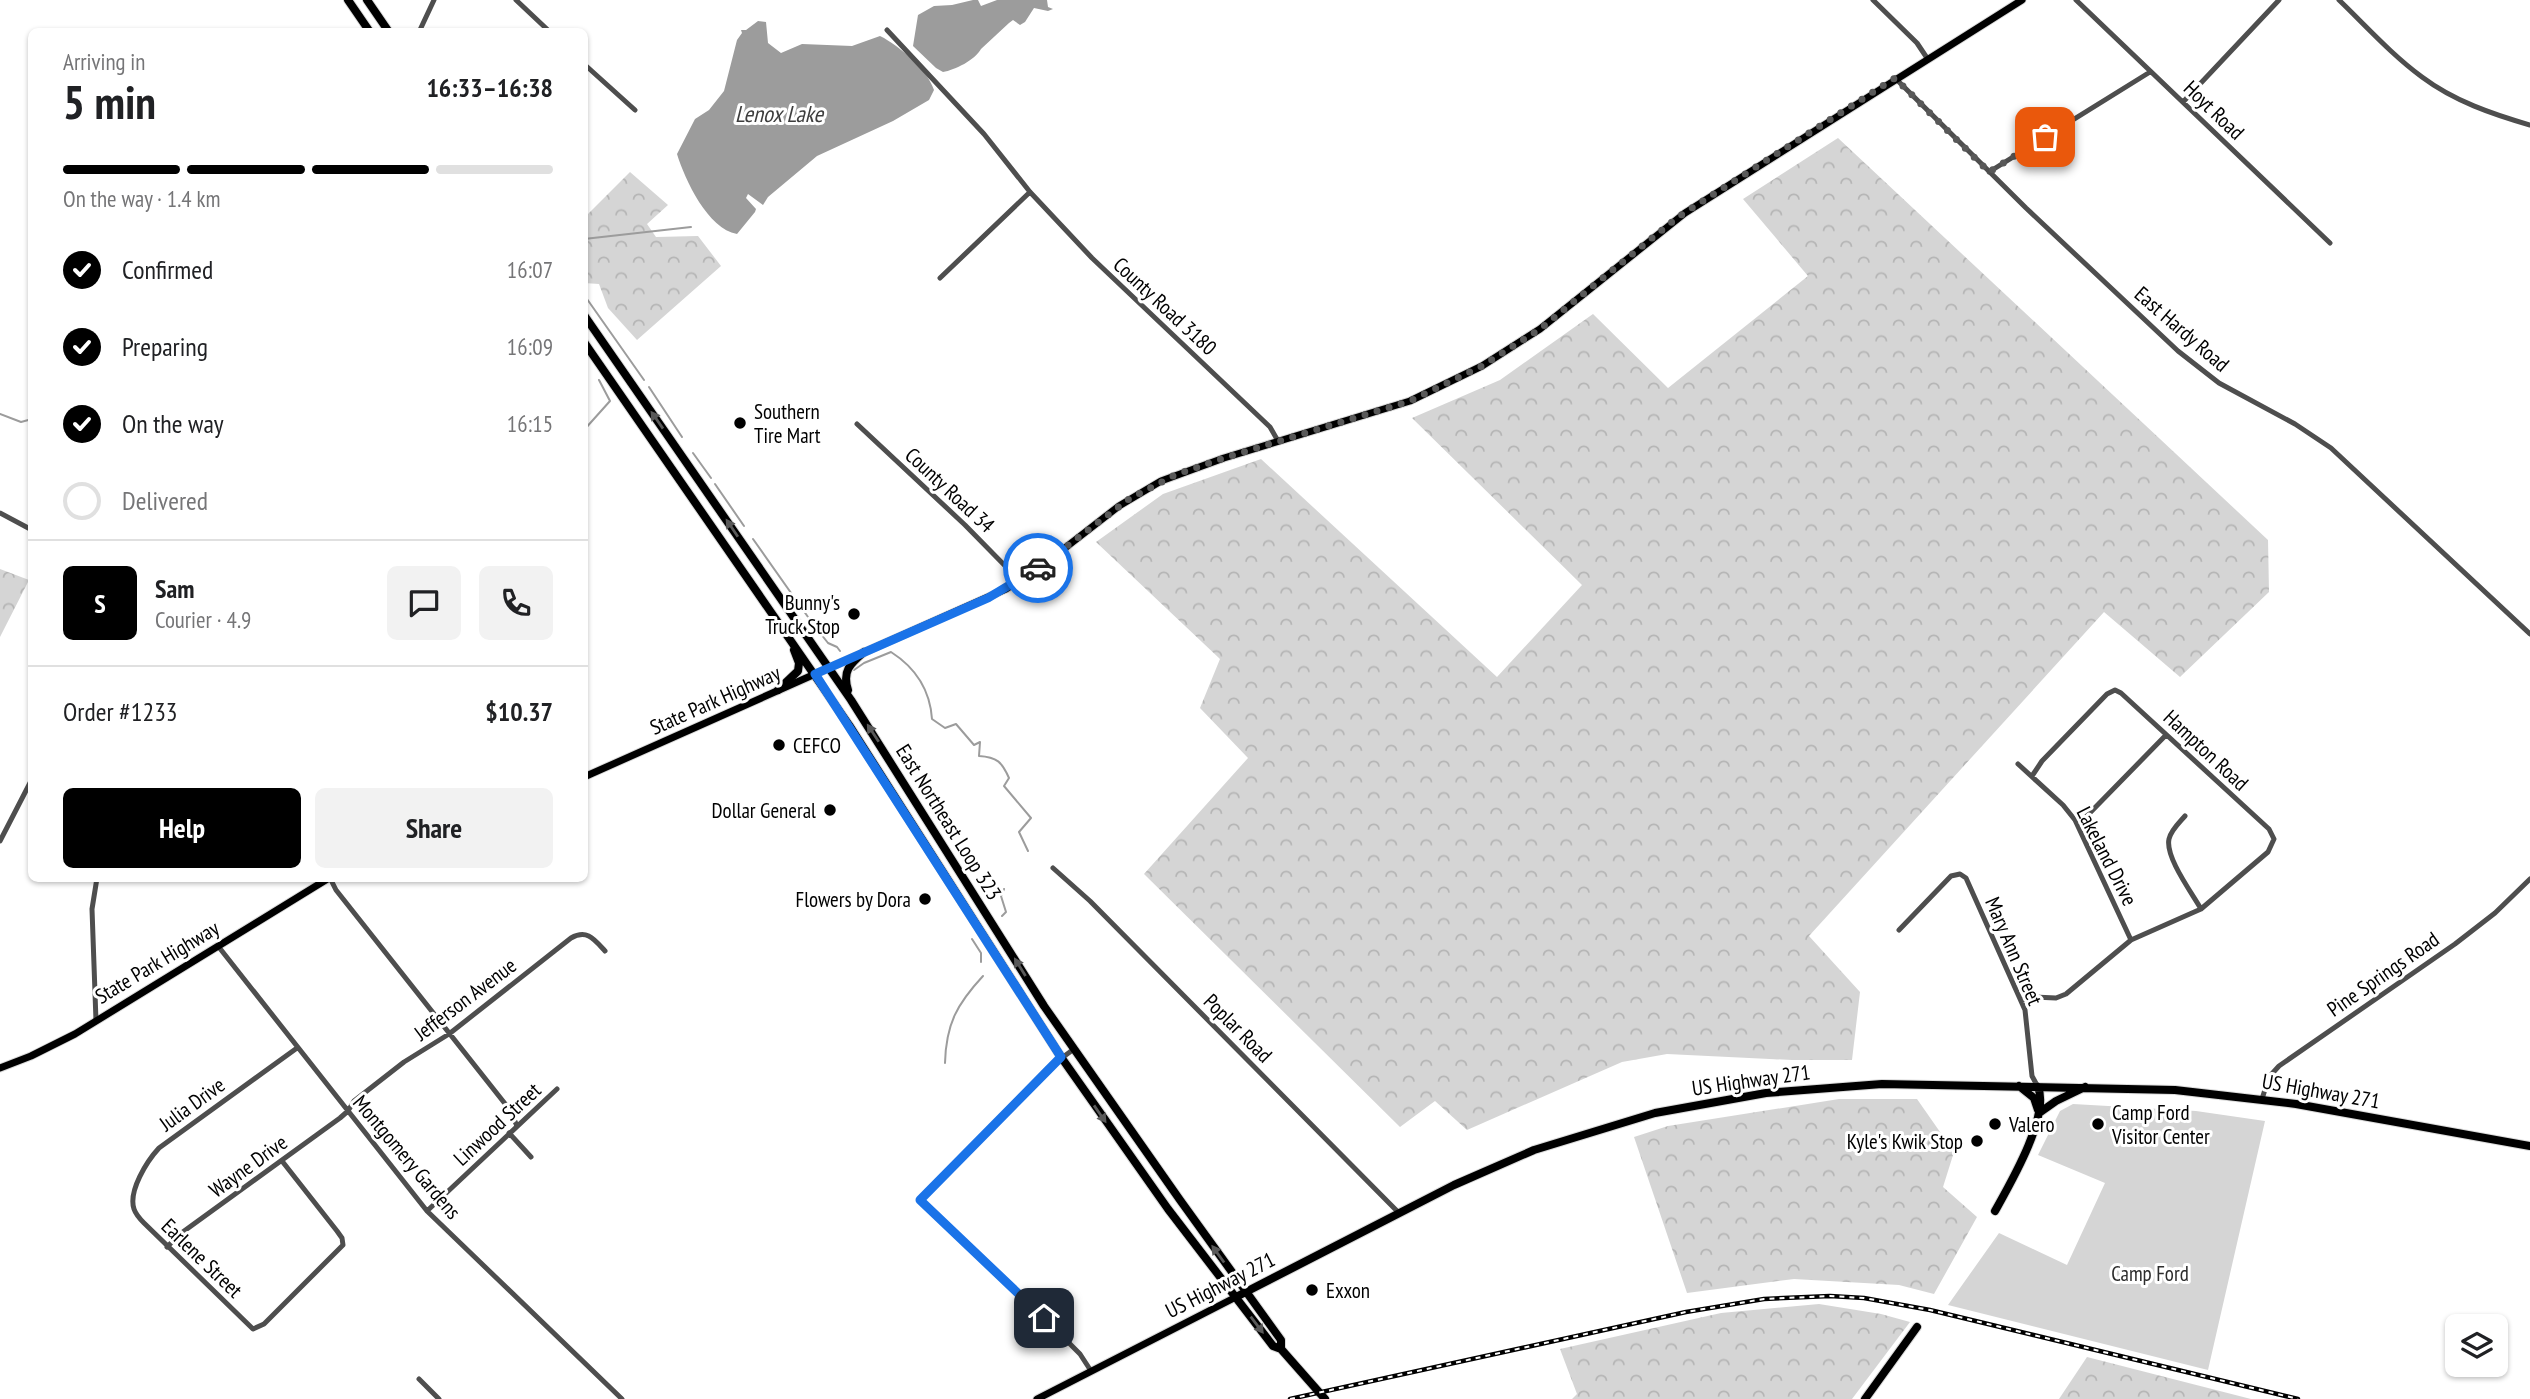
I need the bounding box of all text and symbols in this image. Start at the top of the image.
text: Arriving in [63,47,145,76]
text: 16:33–16:38 [426,71,553,104]
text: 5 min [63,72,156,132]
street label: Hoyt Road [2178,75,2250,145]
water label: Lenox Lake [735,99,825,128]
pin [2015,107,2075,167]
icon: bag [2026,118,2064,156]
text: On the way · 1.4 km [63,184,220,213]
icon: check [63,251,101,289]
street label: County Road 3180 [1108,251,1222,361]
text: Confirmed [122,253,213,286]
text: 16:07 [507,255,553,284]
street label: East Hardy Road [2129,280,2235,378]
icon: check [63,328,101,366]
text: Preparing [122,330,208,363]
text: 16:09 [507,332,553,361]
place label: Southern Tire Mart [754,398,821,449]
icon: check [63,405,101,443]
text: On the way [122,407,224,440]
text: 16:15 [507,409,553,438]
one-way arrow [650,411,664,429]
marker: Southern Tire Mart [732,415,748,431]
street label: County Road 34 [899,442,1001,539]
text: Delivered [122,484,208,517]
one-way arrow [726,519,739,538]
courier [1003,533,1073,603]
icon: car [1019,549,1057,587]
button: chat [387,566,461,640]
button: phone [479,566,553,640]
text: Sam [155,572,194,605]
text: S [94,587,106,620]
place label: Bunny's Truck Stop [765,589,840,640]
text: Courier · 4.9 [155,605,251,634]
marker: Bunny's Truck Stop [846,606,862,622]
street label: State Park Highway [646,659,784,741]
text: Order #1233 [63,695,178,728]
text: $10.37 [485,695,553,728]
street label: Hampton Road [2158,704,2254,796]
one-way arrow [866,724,879,743]
place label: CEFCO [793,732,841,759]
marker: CEFCO [771,737,787,753]
street label: East Northeast Loop 323 [890,739,1008,905]
button: Help [63,788,301,868]
button: Share [315,788,553,868]
place label: Dollar General [712,797,816,824]
marker: Dollar General [822,802,838,818]
street label: Lakeland Drive [2071,802,2143,910]
place label: Flowers by Dora [795,886,911,913]
marker: Flowers by Dora [917,891,933,907]
street label: Mary Ann Street [1979,893,2049,1009]
street label: State Park Highway [90,914,224,1010]
street label: Pine Springs Road [2322,926,2444,1022]
street label: Jefferson Avenue [408,952,522,1047]
one-way arrow [1013,958,1026,977]
street label: Poplar Road [1198,988,1278,1068]
street label: US Highway 271 [1690,1058,1812,1102]
street label: US Highway 271 [2260,1067,2382,1115]
street label: Julia Drive [153,1071,230,1137]
street label: Linwood Street [448,1077,547,1171]
street label: Montgomery Gardens [347,1089,467,1225]
place label: Camp Ford Visitor Center [2111,1099,2210,1150]
one-way arrow [1093,1104,1106,1123]
place label: Valero [2008,1111,2055,1138]
marker: Valero [1987,1116,2003,1132]
marker: Camp Ford Visitor Center [2090,1116,2106,1132]
place label: Kyle's Kwik Stop [1847,1128,1963,1155]
street label: Wayne Drive [204,1129,292,1203]
marker: Kyle's Kwik Stop [1969,1133,1985,1149]
street label: Earlene Street [156,1213,248,1303]
one-way arrow [1211,1245,1225,1263]
street label: US Highway 271 [1161,1246,1279,1324]
park label: Camp Ford [2111,1260,2189,1287]
place label: Exxon [1326,1277,1370,1304]
marker: Exxon [1304,1282,1320,1298]
pin [1014,1288,1074,1348]
icon: home [1025,1299,1063,1337]
map controls [2445,1314,2508,1377]
button: layers [2445,1314,2508,1377]
one-way arrow [1250,1316,1264,1334]

